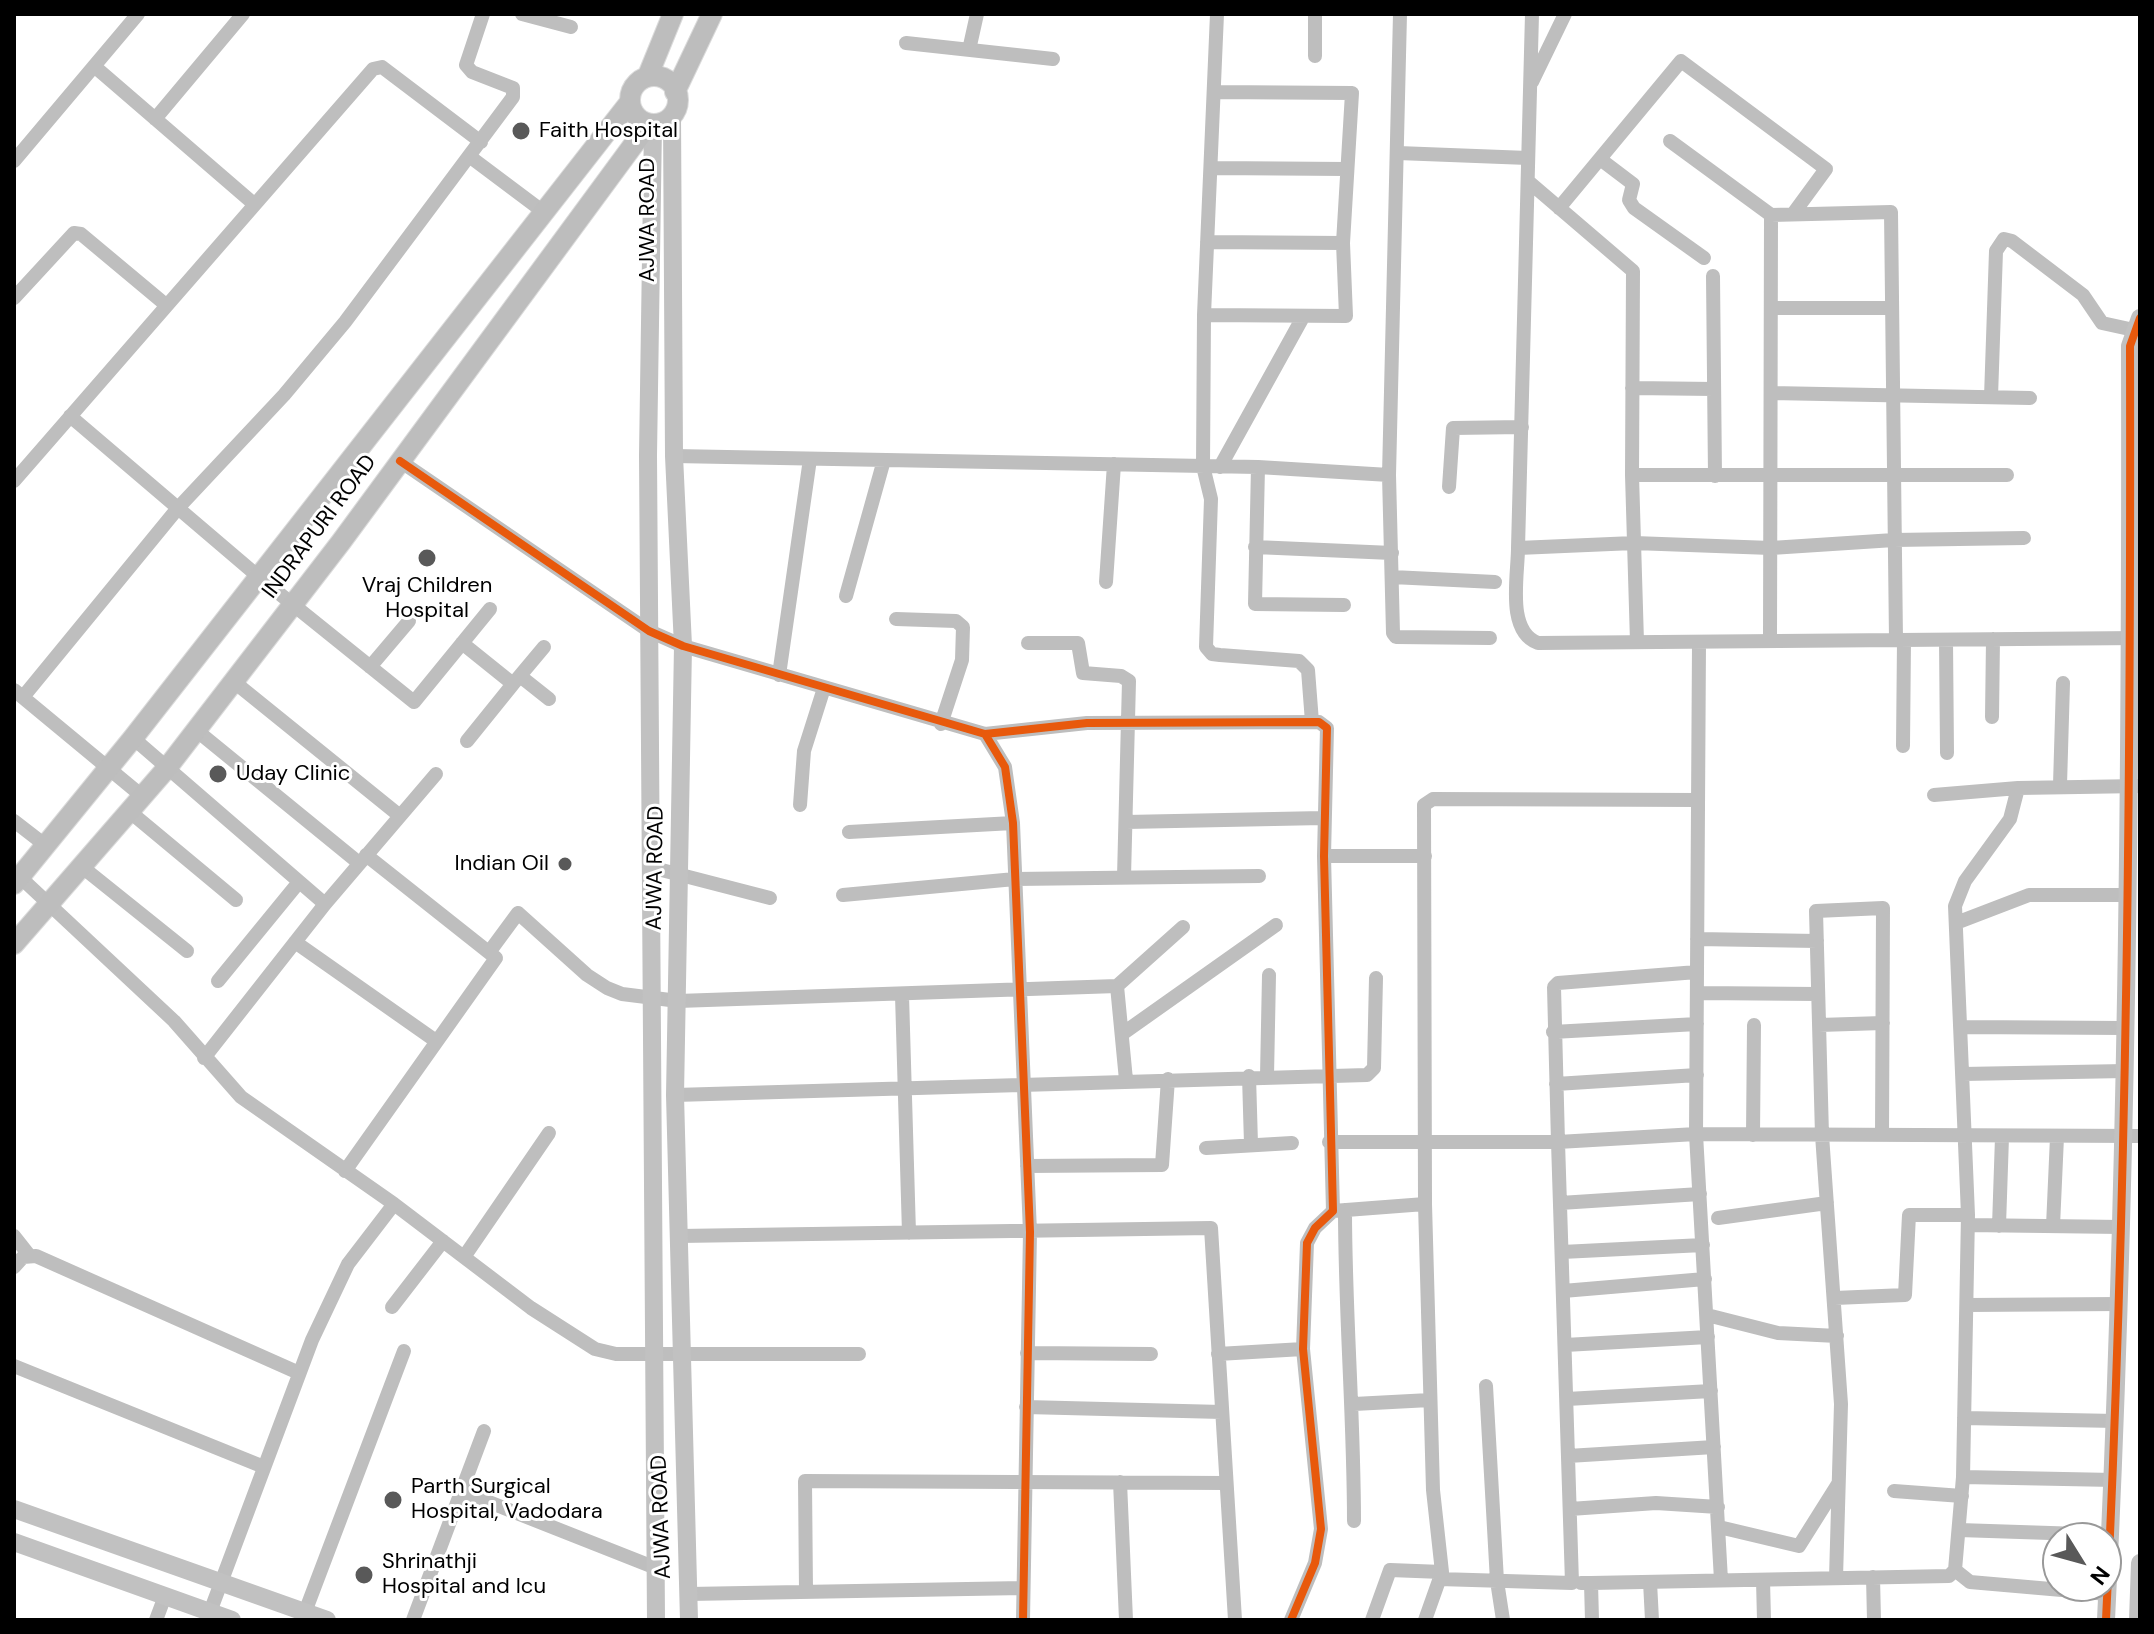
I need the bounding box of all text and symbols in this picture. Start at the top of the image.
place label: Faith Hospital [539,118,678,144]
marker: Faith Hospital [510,120,532,142]
street label: AJWA ROAD [635,158,661,282]
street label: INDRAPURI ROAD [257,450,383,604]
marker: Vraj Children Hospital [416,547,438,569]
place label: Vraj Children Hospital [362,573,492,624]
place label: Uday Clinic [236,761,350,787]
marker: Uday Clinic [207,763,229,785]
street label: AJWA ROAD [642,805,670,931]
place label: Indian Oil [454,851,549,877]
marker: Indian Oil [556,855,574,873]
street label: AJWA ROAD [647,1454,677,1580]
place label: Parth Surgical Hospital, Vadodara [411,1474,603,1526]
marker: Parth Surgical Hospital, Vadodara [382,1489,404,1511]
north arrow [2042,1522,2122,1602]
place label: Shrinathji Hospital and Icu [382,1549,546,1600]
text: N [2084,1560,2116,1591]
marker: Shrinathji Hospital and Icu [353,1564,375,1586]

